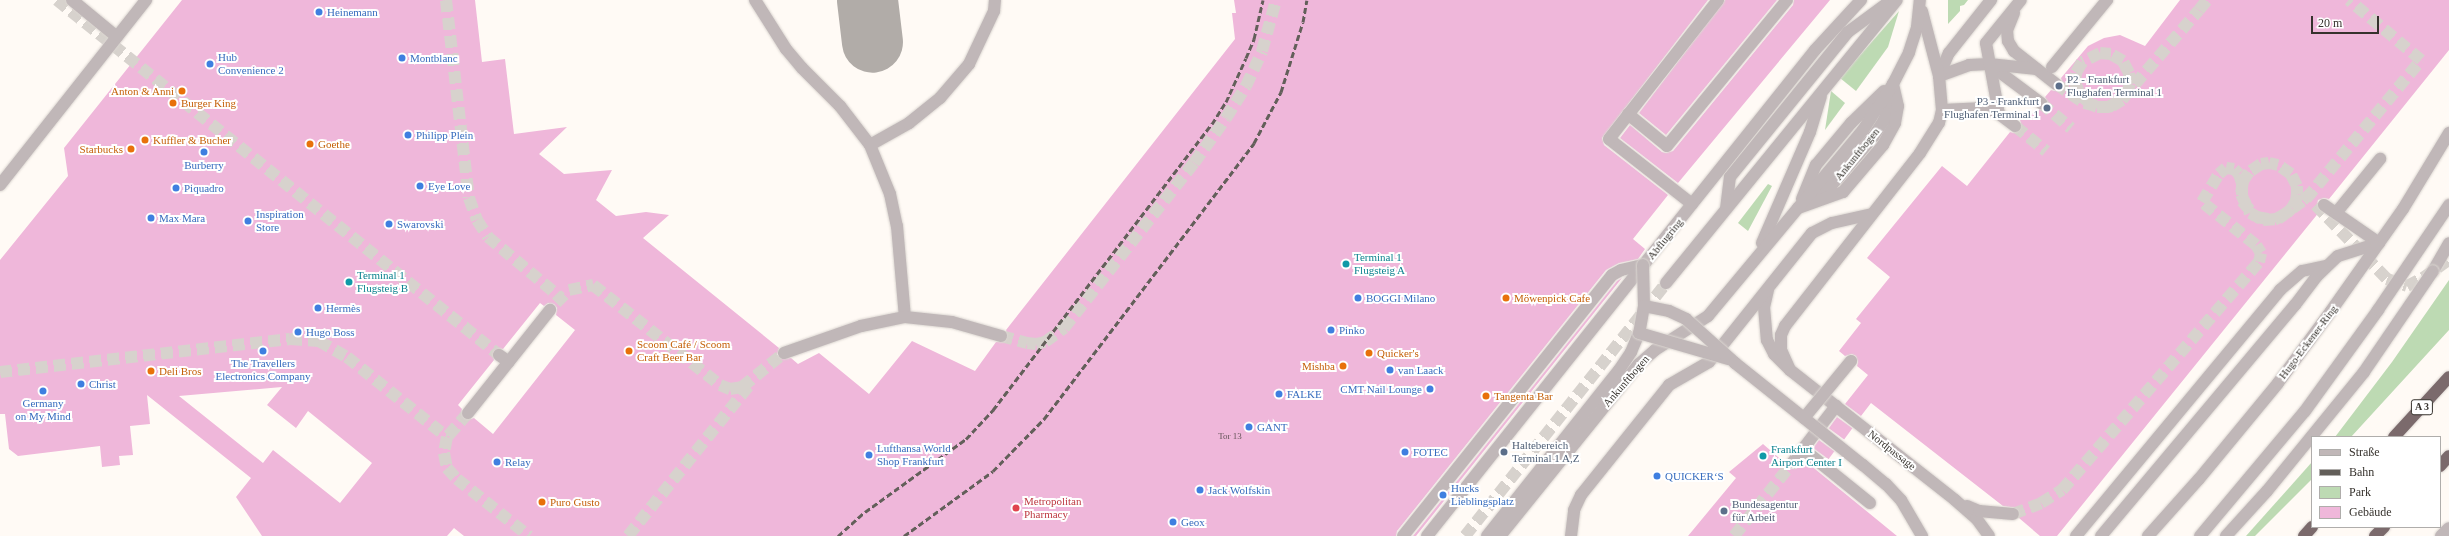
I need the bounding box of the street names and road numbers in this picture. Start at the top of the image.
street label: Ankunftbogen [1832,125,1882,183]
street label: Abflugring [1644,216,1686,262]
street label: Hugo-Eckener-Ring [2276,302,2340,382]
street label: Ankunftbogen [1600,353,1652,409]
road number: A 3 [2410,399,2434,415]
street label: Nordpassage [1866,427,1918,473]

